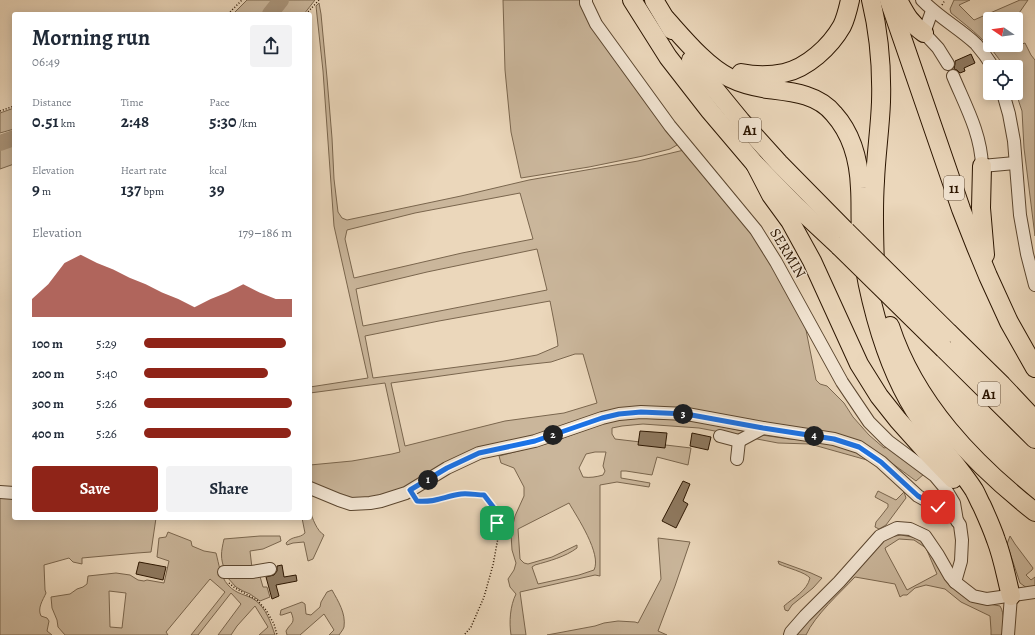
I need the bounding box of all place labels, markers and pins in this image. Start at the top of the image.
pin: 3 [673,404,693,424]
pin: 2 [543,425,563,445]
pin: 4 [804,426,824,446]
pin: 1 [418,470,438,490]
pin [921,490,955,524]
pin [480,506,514,540]

